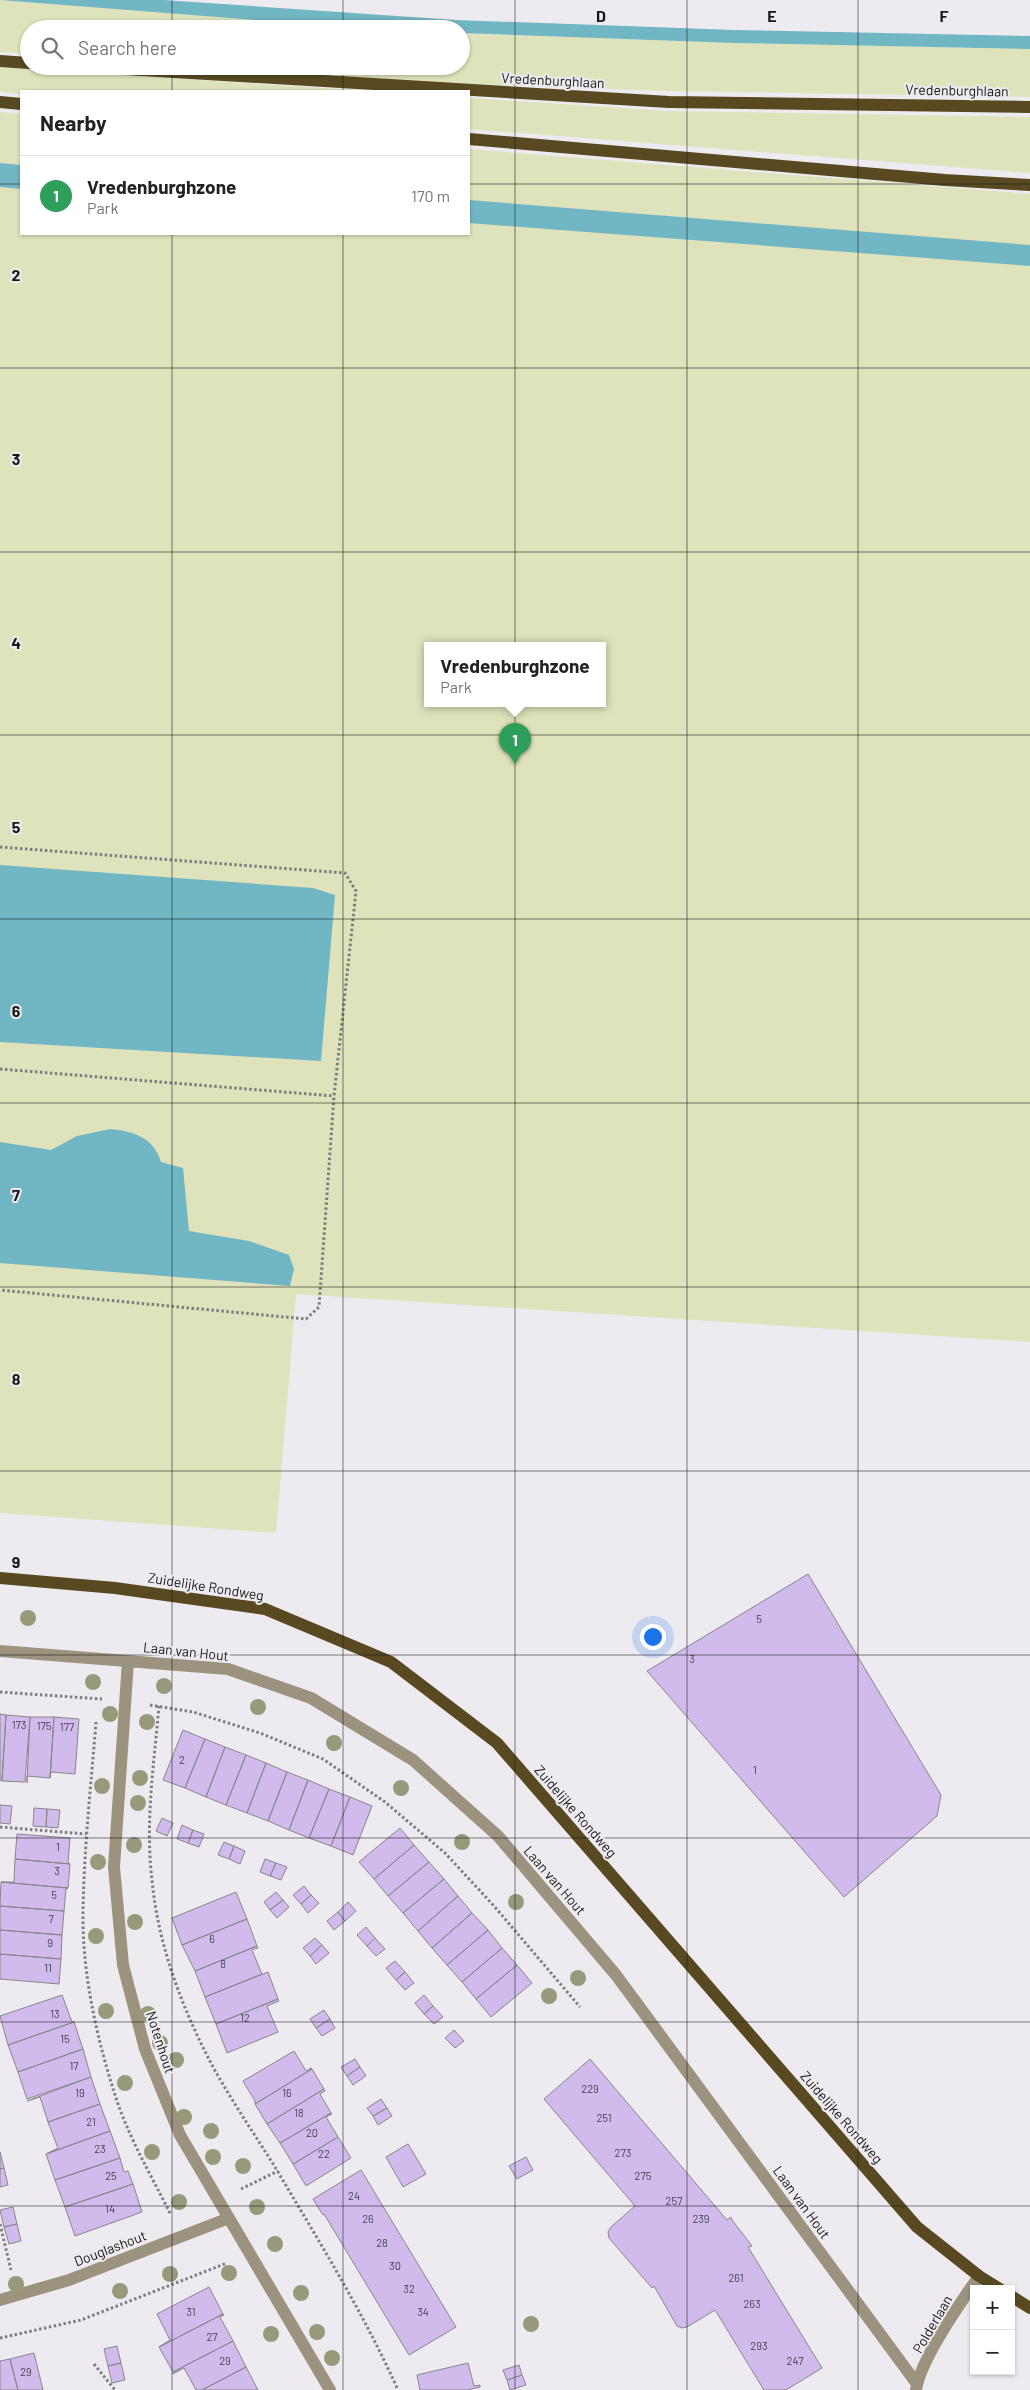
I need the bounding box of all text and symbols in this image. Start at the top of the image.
text: D [596,6,606,25]
text: E [767,6,777,25]
text: F [940,6,949,25]
search box [20,20,470,75]
icon: search [38,34,66,62]
text: Search here [78,36,177,59]
street label: Vredenburghlaan [501,69,605,91]
street label: Vredenburghlaan [905,81,1009,99]
text: Nearby [40,110,106,135]
text: Vredenburghzone [87,175,236,198]
text: 1 [53,186,59,205]
text: 170 m [411,186,450,205]
text: Park [87,198,118,217]
text: 2 [12,265,21,284]
text: 3 [12,449,20,468]
text: 4 [11,633,21,652]
popup [424,642,606,707]
text: Vredenburghzone [440,654,590,677]
text: Park [440,677,472,696]
pin: 1 [499,723,531,764]
text: 5 [12,817,21,836]
text: 6 [12,1001,21,1020]
text: 7 [12,1185,20,1204]
text: 8 [12,1369,21,1388]
text: 9 [12,1552,20,1571]
street label: Zuidelijke Rondweg [147,1568,265,1604]
house number: 5 [756,1612,762,1625]
your location [640,1624,666,1650]
street label: Laan van Hout [142,1638,230,1664]
house number: 3 [689,1652,695,1665]
house number: 173 [12,1718,26,1731]
house number: 175 [37,1719,52,1732]
house number: 177 [60,1720,74,1733]
house number: 2 [179,1753,185,1766]
street label: Zuidelijke Rondweg [531,1761,621,1861]
house number: 1 [753,1763,757,1776]
house number: 1 [56,1840,60,1853]
street label: Laan van Hout [520,1842,590,1918]
house number: 3 [54,1864,60,1877]
house number: 5 [51,1888,57,1901]
house number: 7 [48,1912,54,1925]
house number: 6 [209,1932,215,1945]
house number: 9 [47,1936,53,1949]
house number: 8 [220,1957,226,1970]
house number: 11 [44,1961,52,1974]
house number: 13 [50,2007,60,2020]
street label: Notenhout [143,2009,179,2075]
house number: 12 [240,2011,250,2024]
house number: 15 [60,2032,70,2045]
house number: 17 [69,2059,79,2072]
street label: Zuidelijke Rondweg [797,2067,887,2167]
house number: 229 [581,2082,599,2095]
house number: 19 [75,2086,85,2099]
house number: 16 [282,2086,292,2099]
house number: 18 [294,2106,304,2119]
house number: 251 [596,2111,612,2124]
house number: 21 [86,2115,96,2128]
house number: 20 [306,2126,318,2139]
house number: 23 [94,2142,106,2155]
house number: 273 [615,2146,631,2159]
house number: 22 [318,2147,330,2160]
street label: Laan van Hout [770,2162,834,2242]
house number: 25 [105,2169,117,2182]
house number: 275 [635,2169,652,2182]
house number: 24 [348,2189,360,2202]
house number: 257 [666,2194,682,2207]
house number: 14 [105,2202,115,2215]
house number: 26 [362,2212,374,2225]
house number: 239 [692,2212,710,2225]
street label: Douglashout [71,2226,149,2270]
house number: 28 [376,2236,388,2249]
house number: 30 [389,2259,401,2272]
house number: 261 [728,2271,744,2284]
house number: 32 [403,2282,415,2295]
map controls [970,2285,1015,2375]
button: + [970,2285,1015,2330]
street label: Polderlaan [909,2292,955,2356]
house number: 263 [743,2297,761,2310]
house number: 31 [186,2305,196,2318]
house number: 34 [417,2305,429,2318]
house number: 27 [206,2330,218,2343]
button: − [970,2330,1015,2375]
house number: 293 [750,2339,768,2352]
house number: 29 [219,2354,231,2367]
house number: 247 [787,2354,803,2367]
house number: 29 [20,2365,32,2378]

